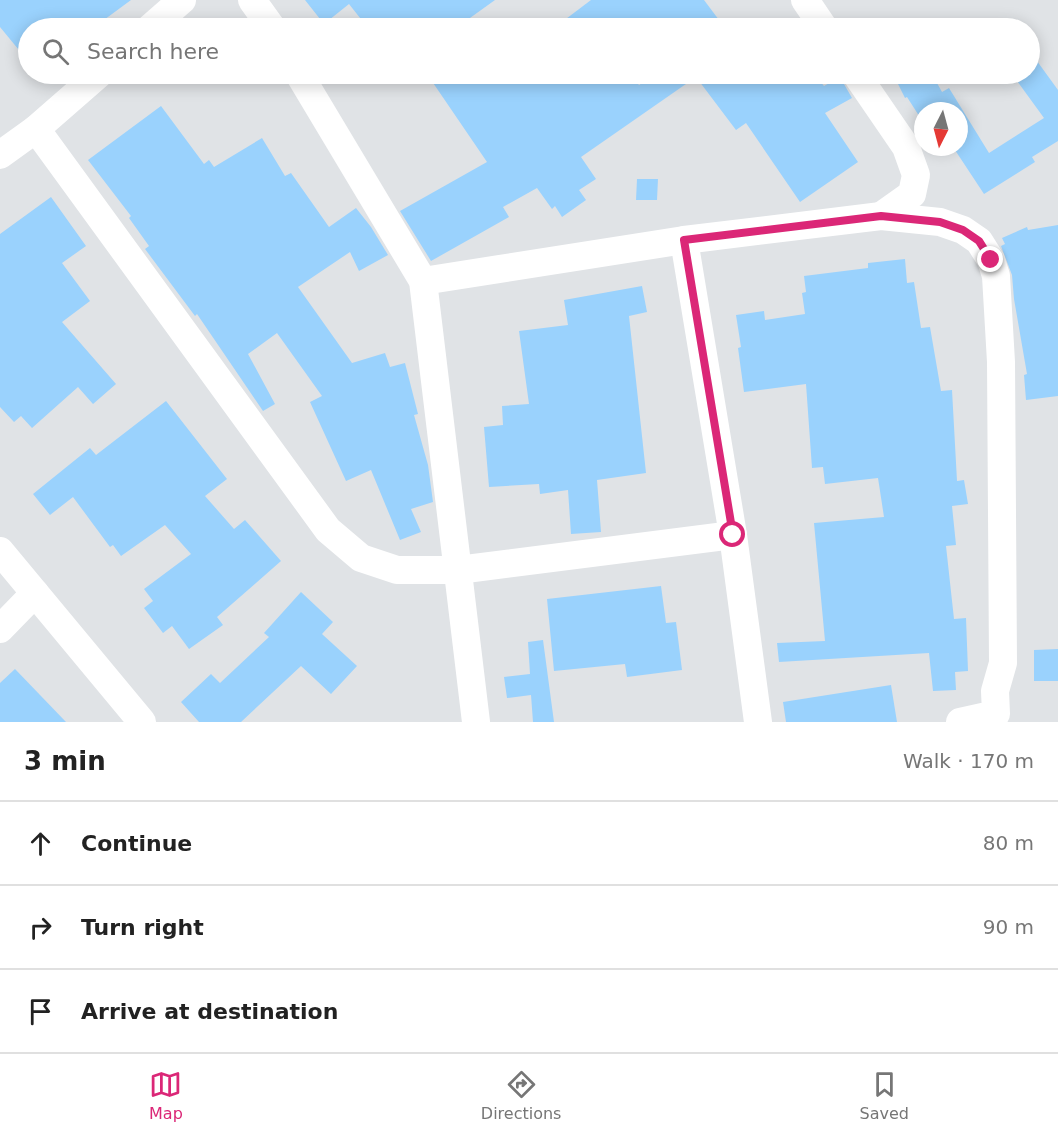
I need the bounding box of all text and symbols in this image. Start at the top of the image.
search box [18,18,1040,84]
icon: search [39,35,72,68]
text: Search here [87,39,219,64]
north arrow [914,102,968,156]
route end [977,246,1003,272]
route start [719,521,745,547]
text: 3 min [24,746,106,776]
text: Walk · 170 m [903,749,1034,773]
icon: ahead [24,827,57,860]
text: Continue [81,831,192,856]
text: 80 m [983,831,1034,855]
icon: right [24,911,57,944]
text: Turn right [81,915,204,940]
text: 90 m [983,915,1034,939]
icon: arrive [24,995,57,1028]
text: Arrive at destination [81,999,338,1024]
tab: Map [149,1068,183,1123]
tab: Directions [481,1068,561,1123]
tab: Saved [860,1068,909,1123]

